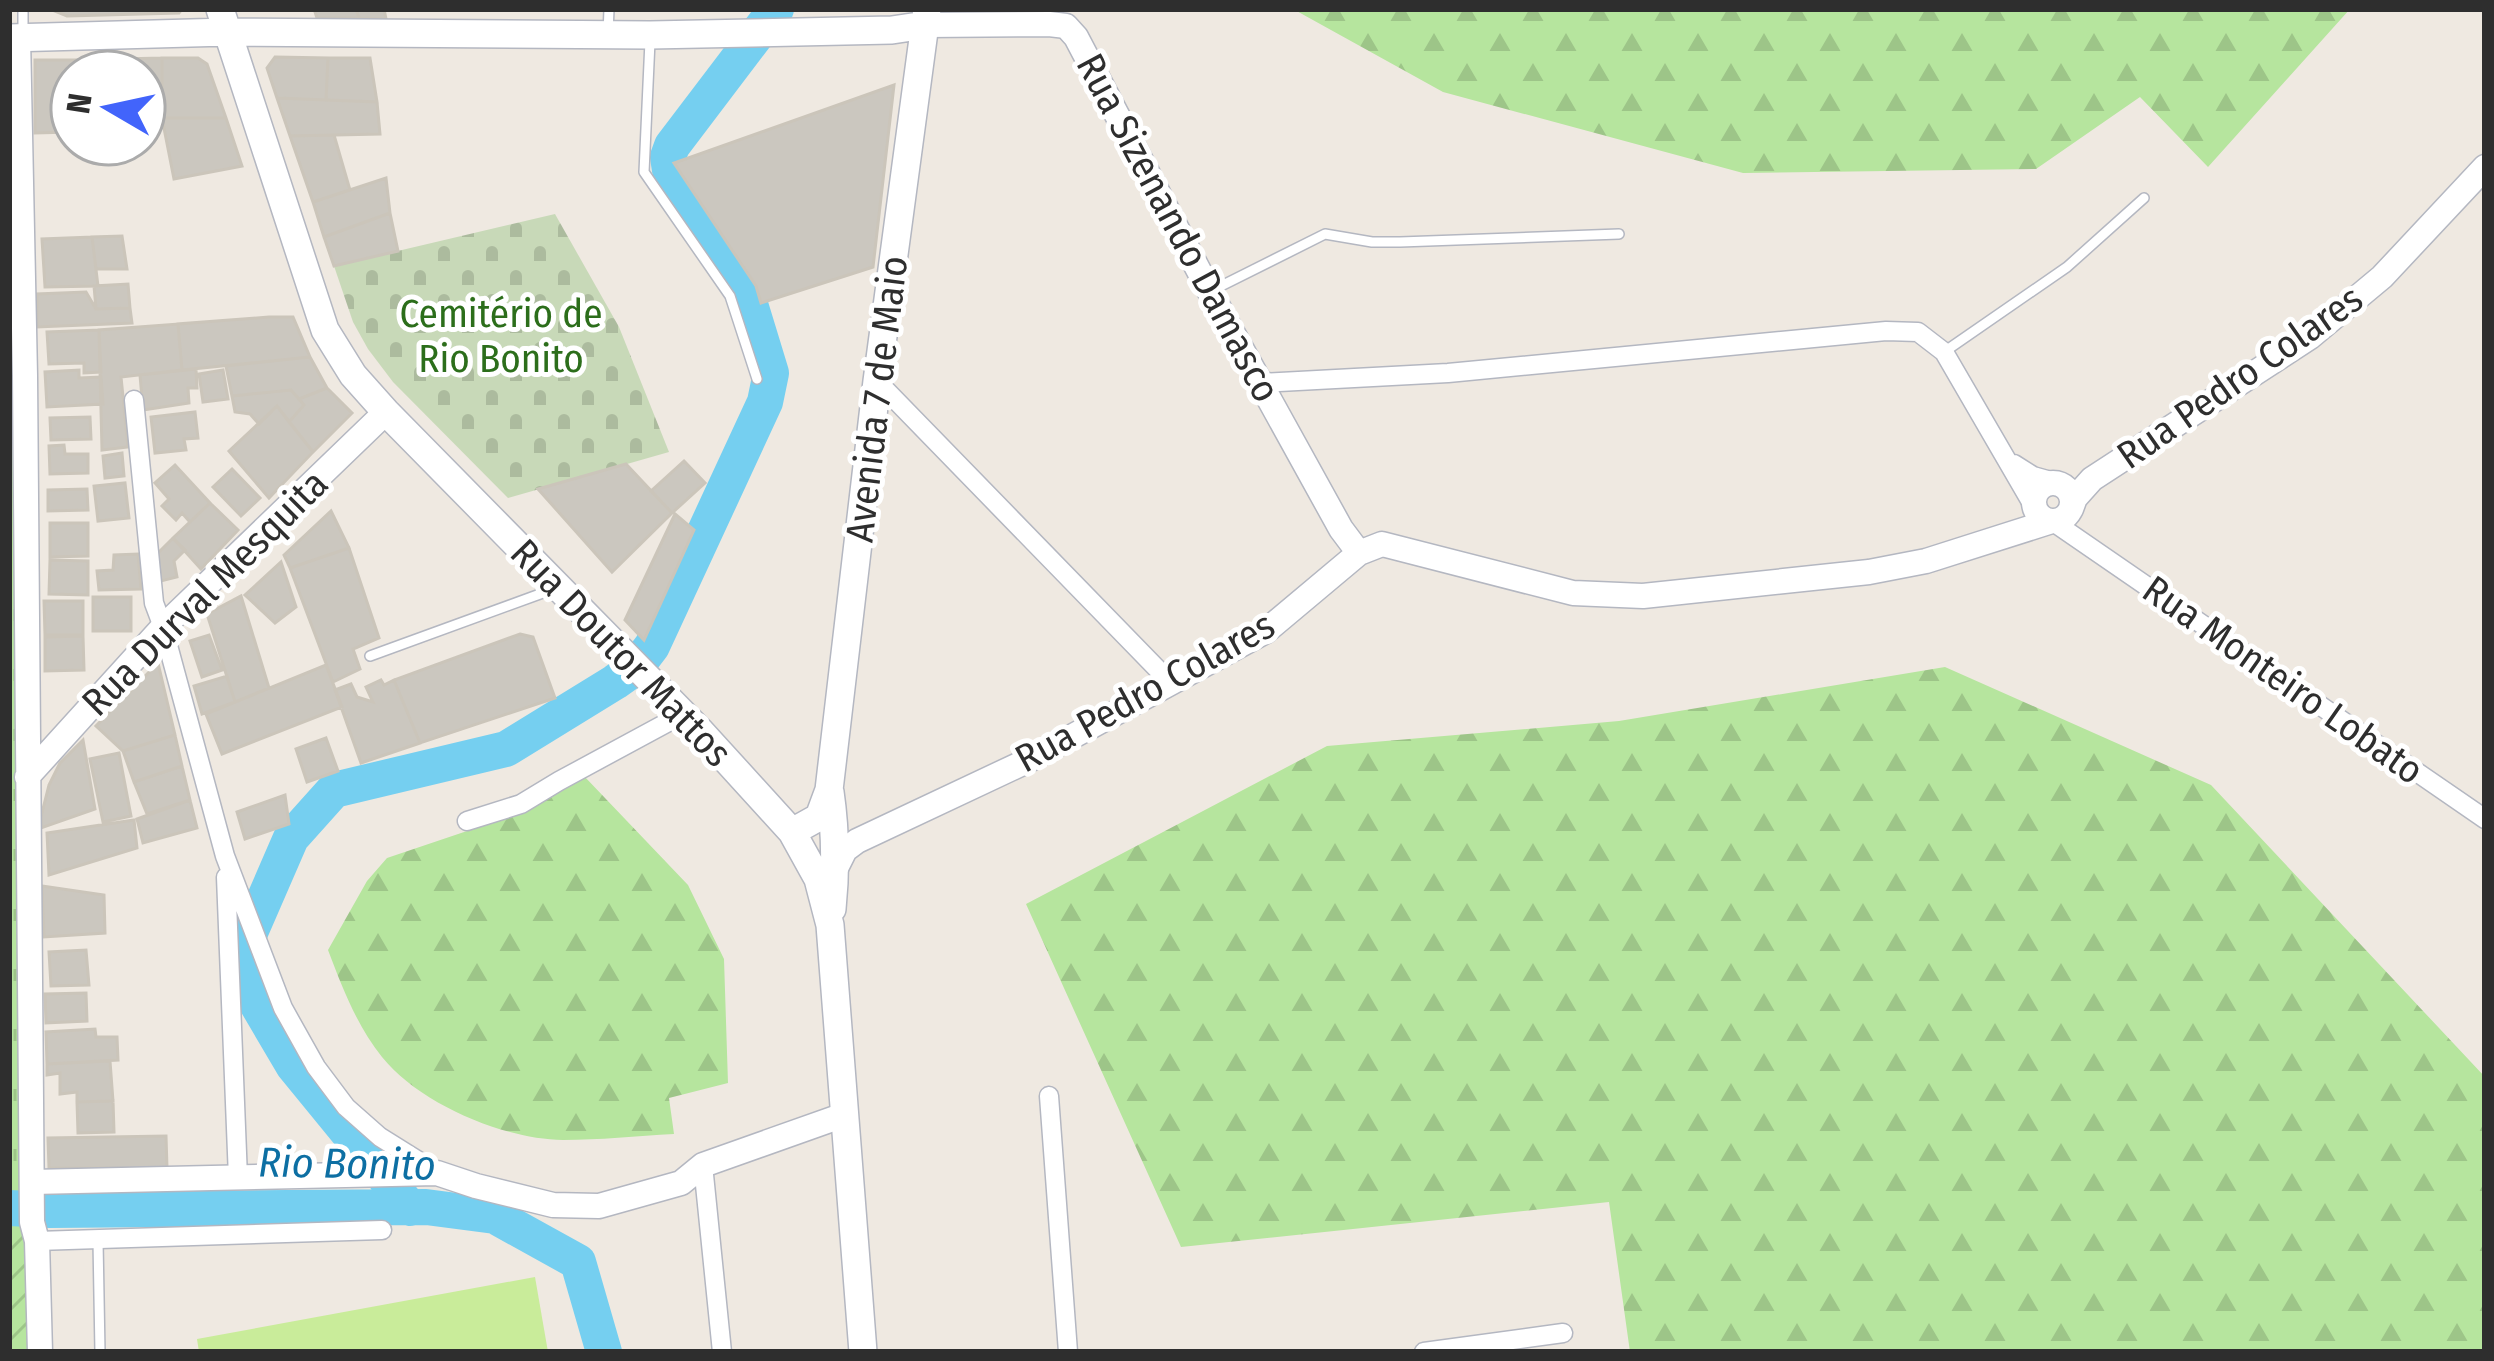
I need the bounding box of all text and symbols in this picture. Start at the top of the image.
street label: Rua Sizenando Damasco [1067,46,1289,410]
north arrow [48,48,168,168]
text: N [58,91,101,116]
street label: Avenida 7 de Maio [837,253,917,545]
street label: Rua Pedro Colares [2109,275,2371,479]
park label: Cemitério de Rio Bonito [400,291,602,382]
street label: Rua Durval Mesquita [73,461,337,725]
street label: Rua Doutor Mattos [501,530,741,776]
street label: Rua Monteiro Lobato [2134,566,2432,794]
street label: Rua Pedro Colares [1008,602,1282,782]
water label: Rio Bonito [258,1137,436,1191]

